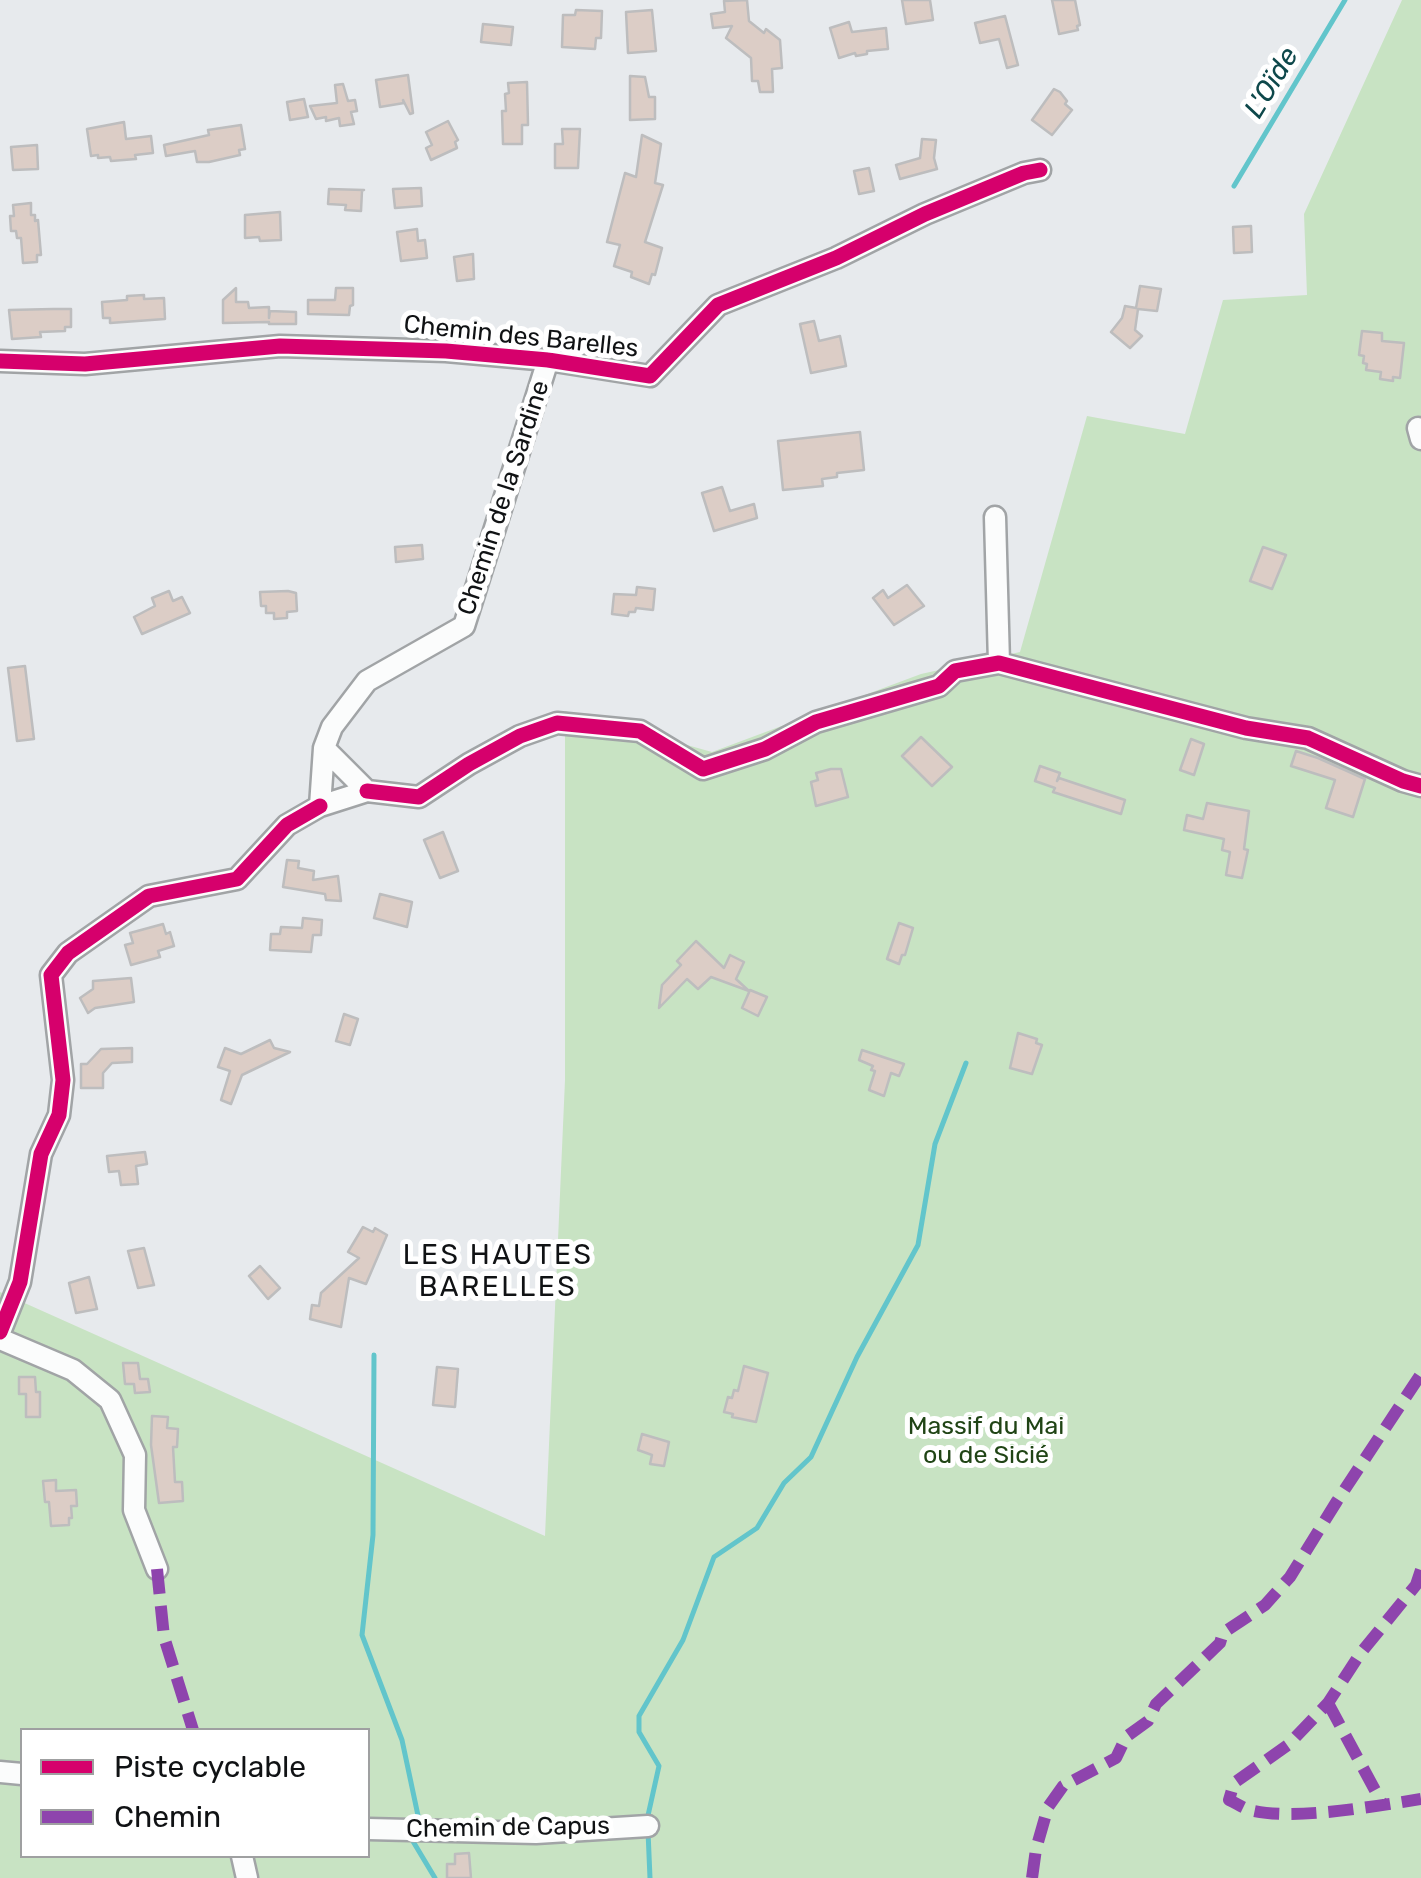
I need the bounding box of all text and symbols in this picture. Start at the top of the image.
water label: L'Oïde [1238,41,1306,125]
street label: Chemin des Barelles [402,310,640,364]
street label: Chemin de la Sardine [452,377,556,619]
district label: LES HAUTES BARELLES [403,1239,593,1305]
park label: Massif du Mai ou de Sicié [908,1412,1064,1471]
legend [20,1728,370,1858]
text: Piste cyclable [114,1749,306,1785]
text: Chemin [114,1799,221,1835]
street label: Chemin de Capus [406,1811,610,1845]

